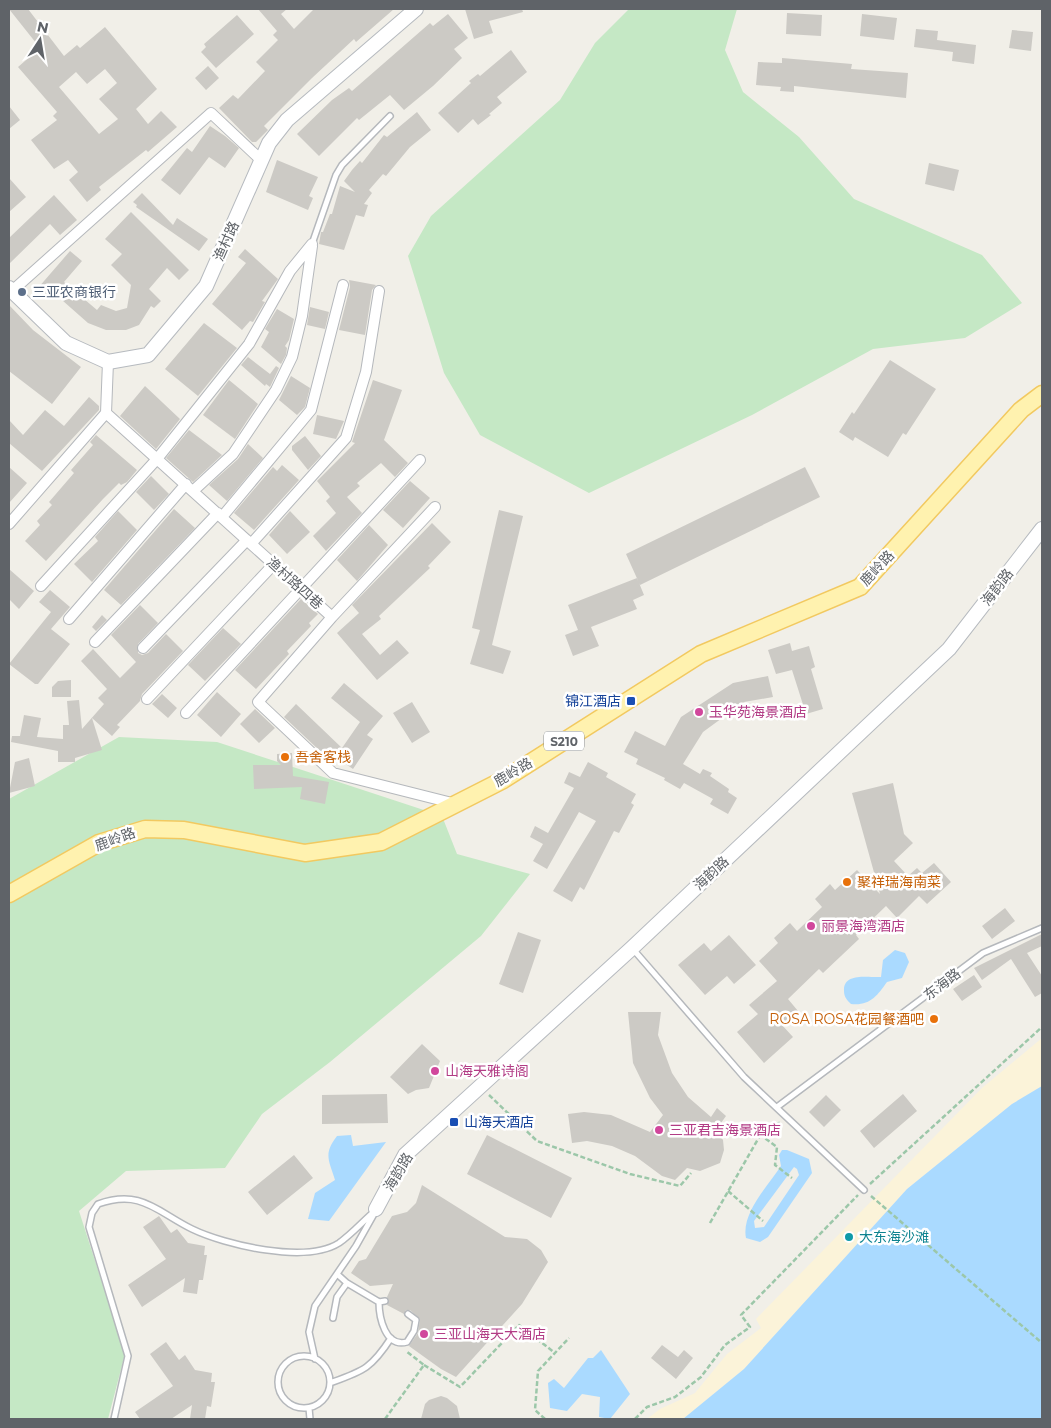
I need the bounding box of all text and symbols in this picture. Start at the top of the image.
north arrow [15,15,65,65]
text: N [35,17,50,37]
street label: 渔村路 [209,218,243,264]
place label: 三亚农商银行 [32,283,116,301]
marker: 三亚农商银行 [16,286,28,298]
street label: 鹿岭路 [856,547,898,589]
street label: 渔村路四巷 [263,553,327,613]
street label: 海韵路 [977,565,1017,609]
place label: 锦江酒店 [565,692,621,710]
marker: 锦江酒店 [625,695,637,707]
place label: 玉华苑海景酒店 [709,703,807,721]
marker: 玉华苑海景酒店 [693,706,705,718]
road number: S210 [544,731,584,750]
place label: 吾舍客栈 [295,748,351,766]
marker: 吾舍客栈 [279,751,291,763]
street label: 鹿岭路 [490,753,536,791]
street label: 鹿岭路 [92,823,138,855]
street label: 海韵路 [690,852,732,894]
place label: 聚祥瑞海南菜 [857,873,941,891]
marker: 聚祥瑞海南菜 [841,876,853,888]
place label: 丽景海湾酒店 [821,917,905,935]
marker: 丽景海湾酒店 [805,920,817,932]
street label: 东海路 [920,964,964,1004]
place label: ROSA ROSA花园餐酒吧 [769,1010,924,1028]
marker: ROSA ROSA花园餐酒吧 [928,1013,940,1025]
place label: 山海天雅诗阁 [445,1062,529,1080]
marker: 山海天雅诗阁 [429,1065,441,1077]
place label: 山海天酒店 [464,1113,534,1131]
marker: 山海天酒店 [448,1116,460,1128]
place label: 三亚君吉海景酒店 [669,1121,781,1139]
marker: 三亚君吉海景酒店 [653,1124,665,1136]
street label: 海韵路 [379,1149,417,1195]
place label: 大东海沙滩 [859,1228,929,1246]
marker: 大东海沙滩 [843,1231,855,1243]
place label: 三亚山海天大酒店 [434,1325,546,1343]
marker: 三亚山海天大酒店 [418,1328,430,1340]

